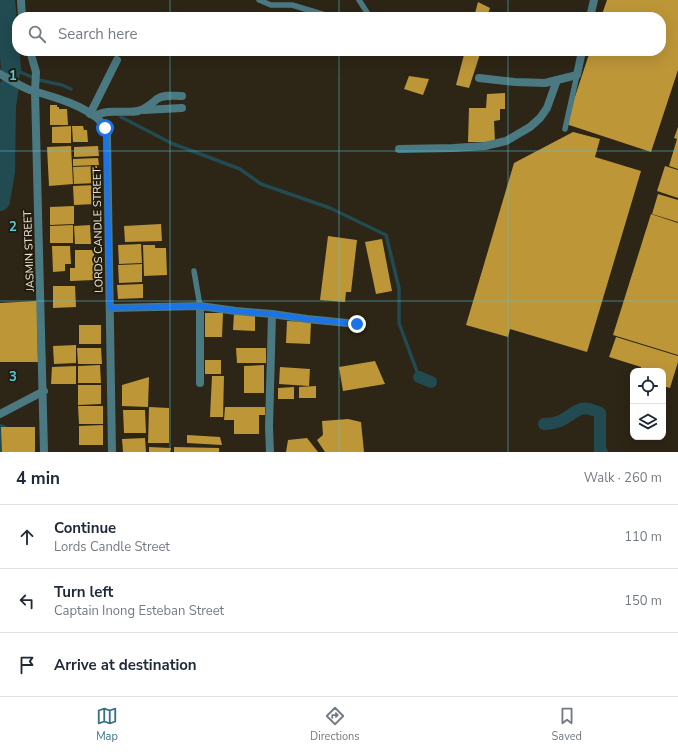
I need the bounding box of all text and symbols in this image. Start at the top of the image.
search box [12,12,666,56]
icon: search [26,23,48,45]
text: Search here [58,24,138,44]
text: 1 [9,67,17,85]
route start [96,119,114,137]
street label: LORDS CANDLE STREET [89,167,107,293]
street label: JASMIN STREET [20,210,38,293]
text: 2 [9,218,17,236]
route end [348,315,366,333]
text: 3 [9,368,17,386]
map controls [630,368,666,440]
button: locate [630,368,666,404]
button: layers [630,404,666,440]
text: 4 min [16,467,60,490]
text: Walk · 260 m [584,469,662,487]
text: Continue [54,518,116,538]
icon: ahead [16,526,38,548]
text: 110 m [624,528,662,546]
text: Lords Candle Street [54,538,170,556]
text: Turn left [54,582,113,602]
icon: left [16,590,38,612]
text: 150 m [624,592,662,610]
text: Captain Inong Esteban Street [54,602,224,620]
icon: arrive [16,654,38,676]
text: Arrive at destination [54,655,197,675]
tab: Map [96,705,118,744]
tab: Directions [310,705,360,744]
tab: Saved [552,705,582,744]

